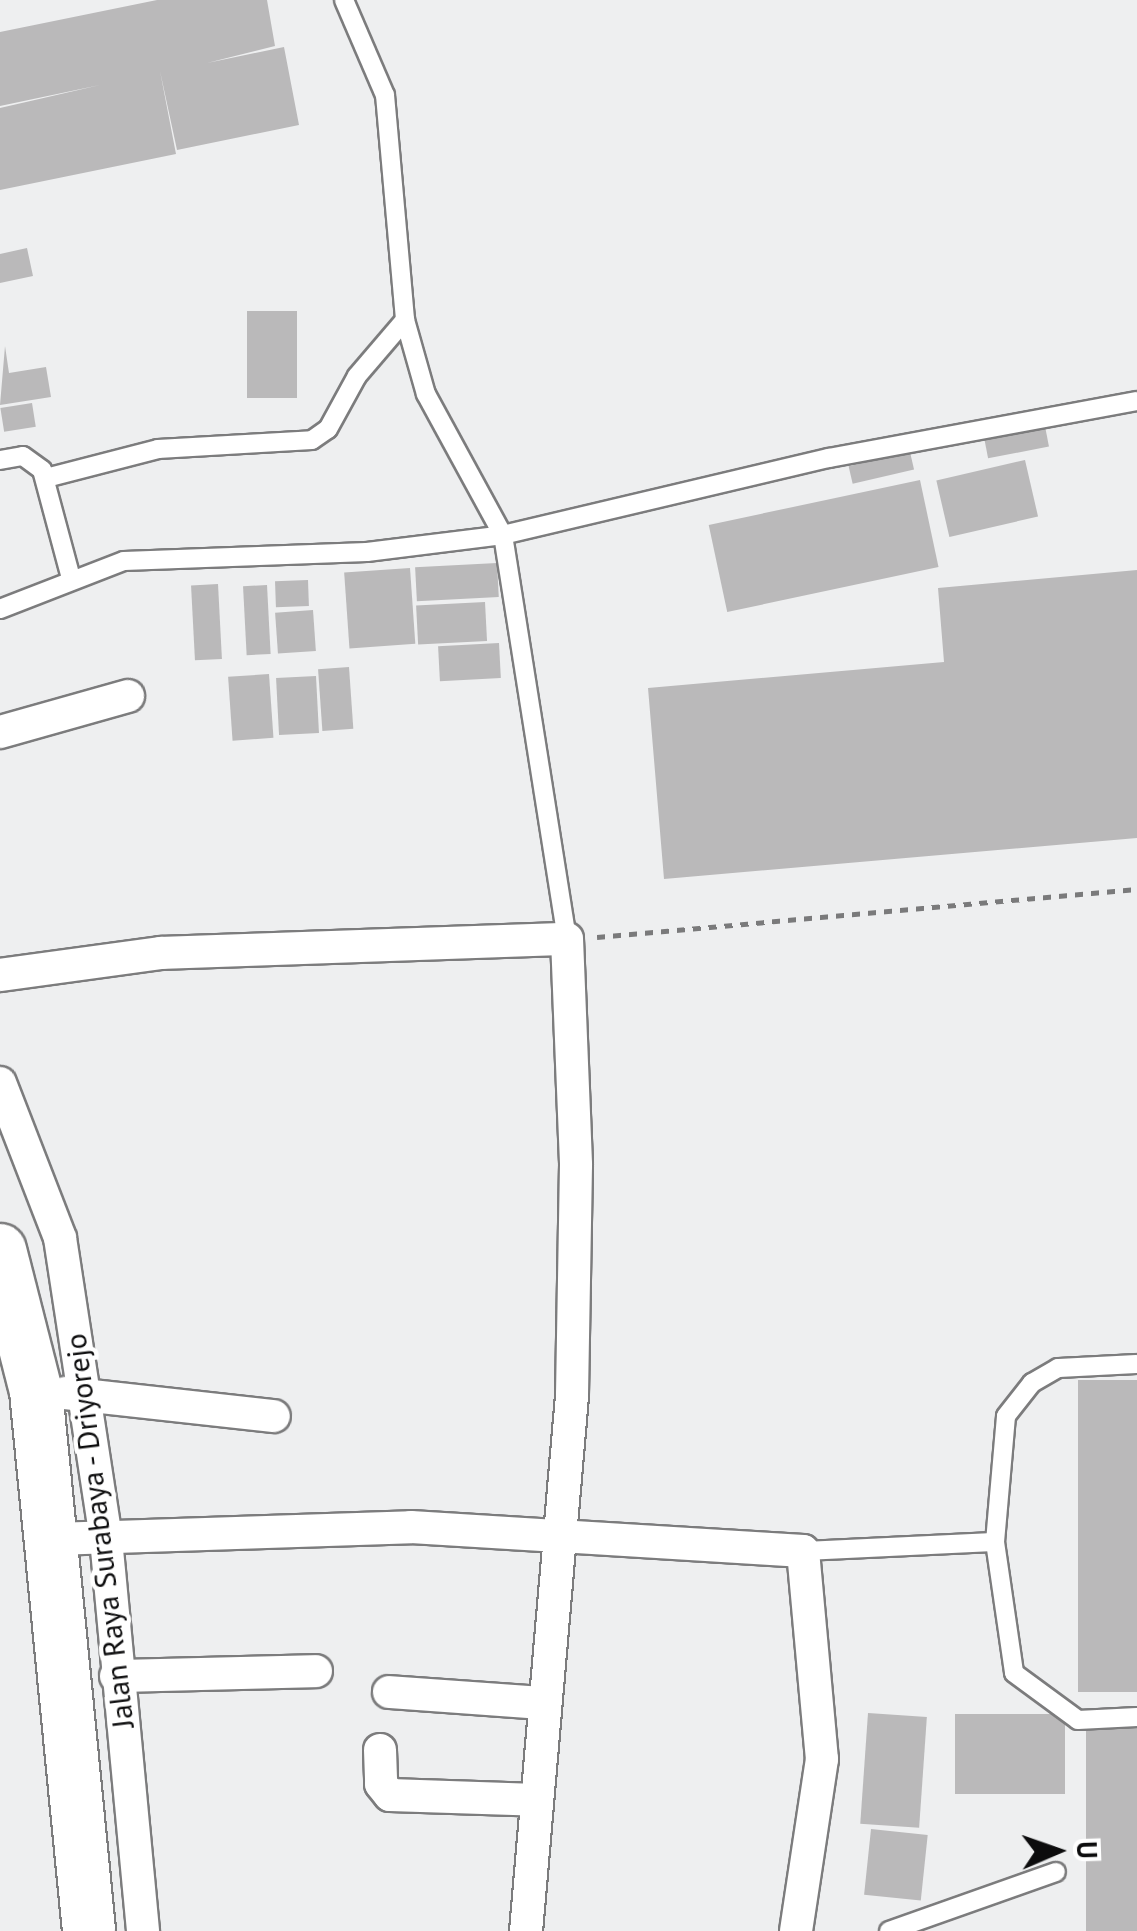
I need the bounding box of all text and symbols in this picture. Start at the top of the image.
street label: Jalan Raya Surabaya - Driyorejo [57,1329,141,1733]
north arrow [1007,1801,1107,1901]
text: U [1069,1841,1106,1859]

